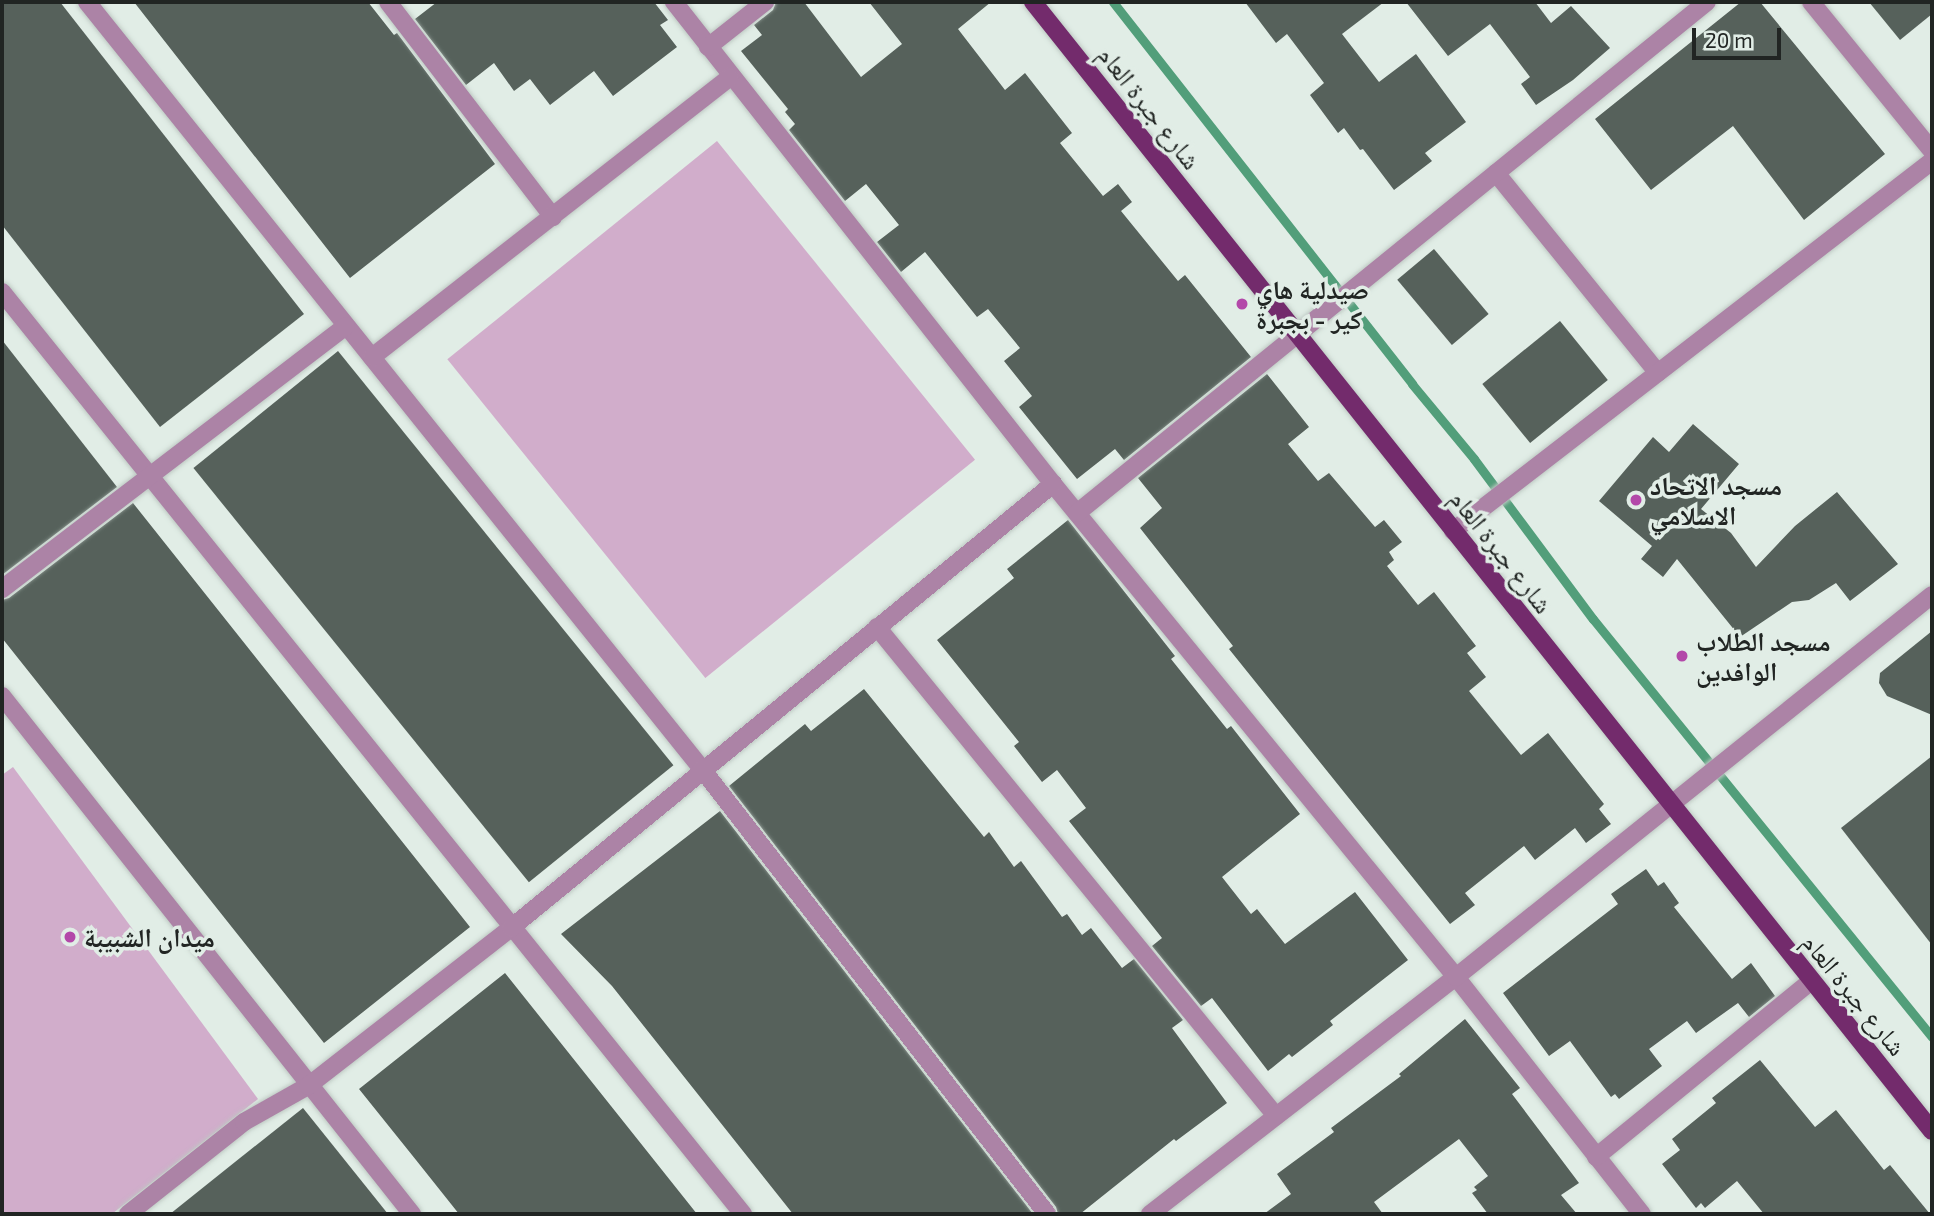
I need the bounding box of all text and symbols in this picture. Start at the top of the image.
scale bar [1696,14,1785,58]
text: 20 m [1705,27,1753,52]
street label: شارع جبرة العام [1092,39,1208,175]
place label: صيدلية هاي كير - بجبرة [1256,273,1369,334]
marker: صيدلية هاي كير - بجبرة [1234,296,1250,312]
place label: مسجد الاتحاد الاسلامي [1650,469,1782,530]
street label: شارع جبرة العام [1444,483,1560,619]
marker: مسجد الاتحاد الاسلامي [1628,492,1644,508]
place label: مسجد الطلاب الوافدين [1696,625,1830,686]
marker: مسجد الطلاب الوافدين [1674,648,1690,664]
place label: ميدان الشبيبة [84,921,215,953]
street label: شارع جبرة العام [1796,927,1914,1061]
marker: ميدان الشبيبة [62,929,78,945]

